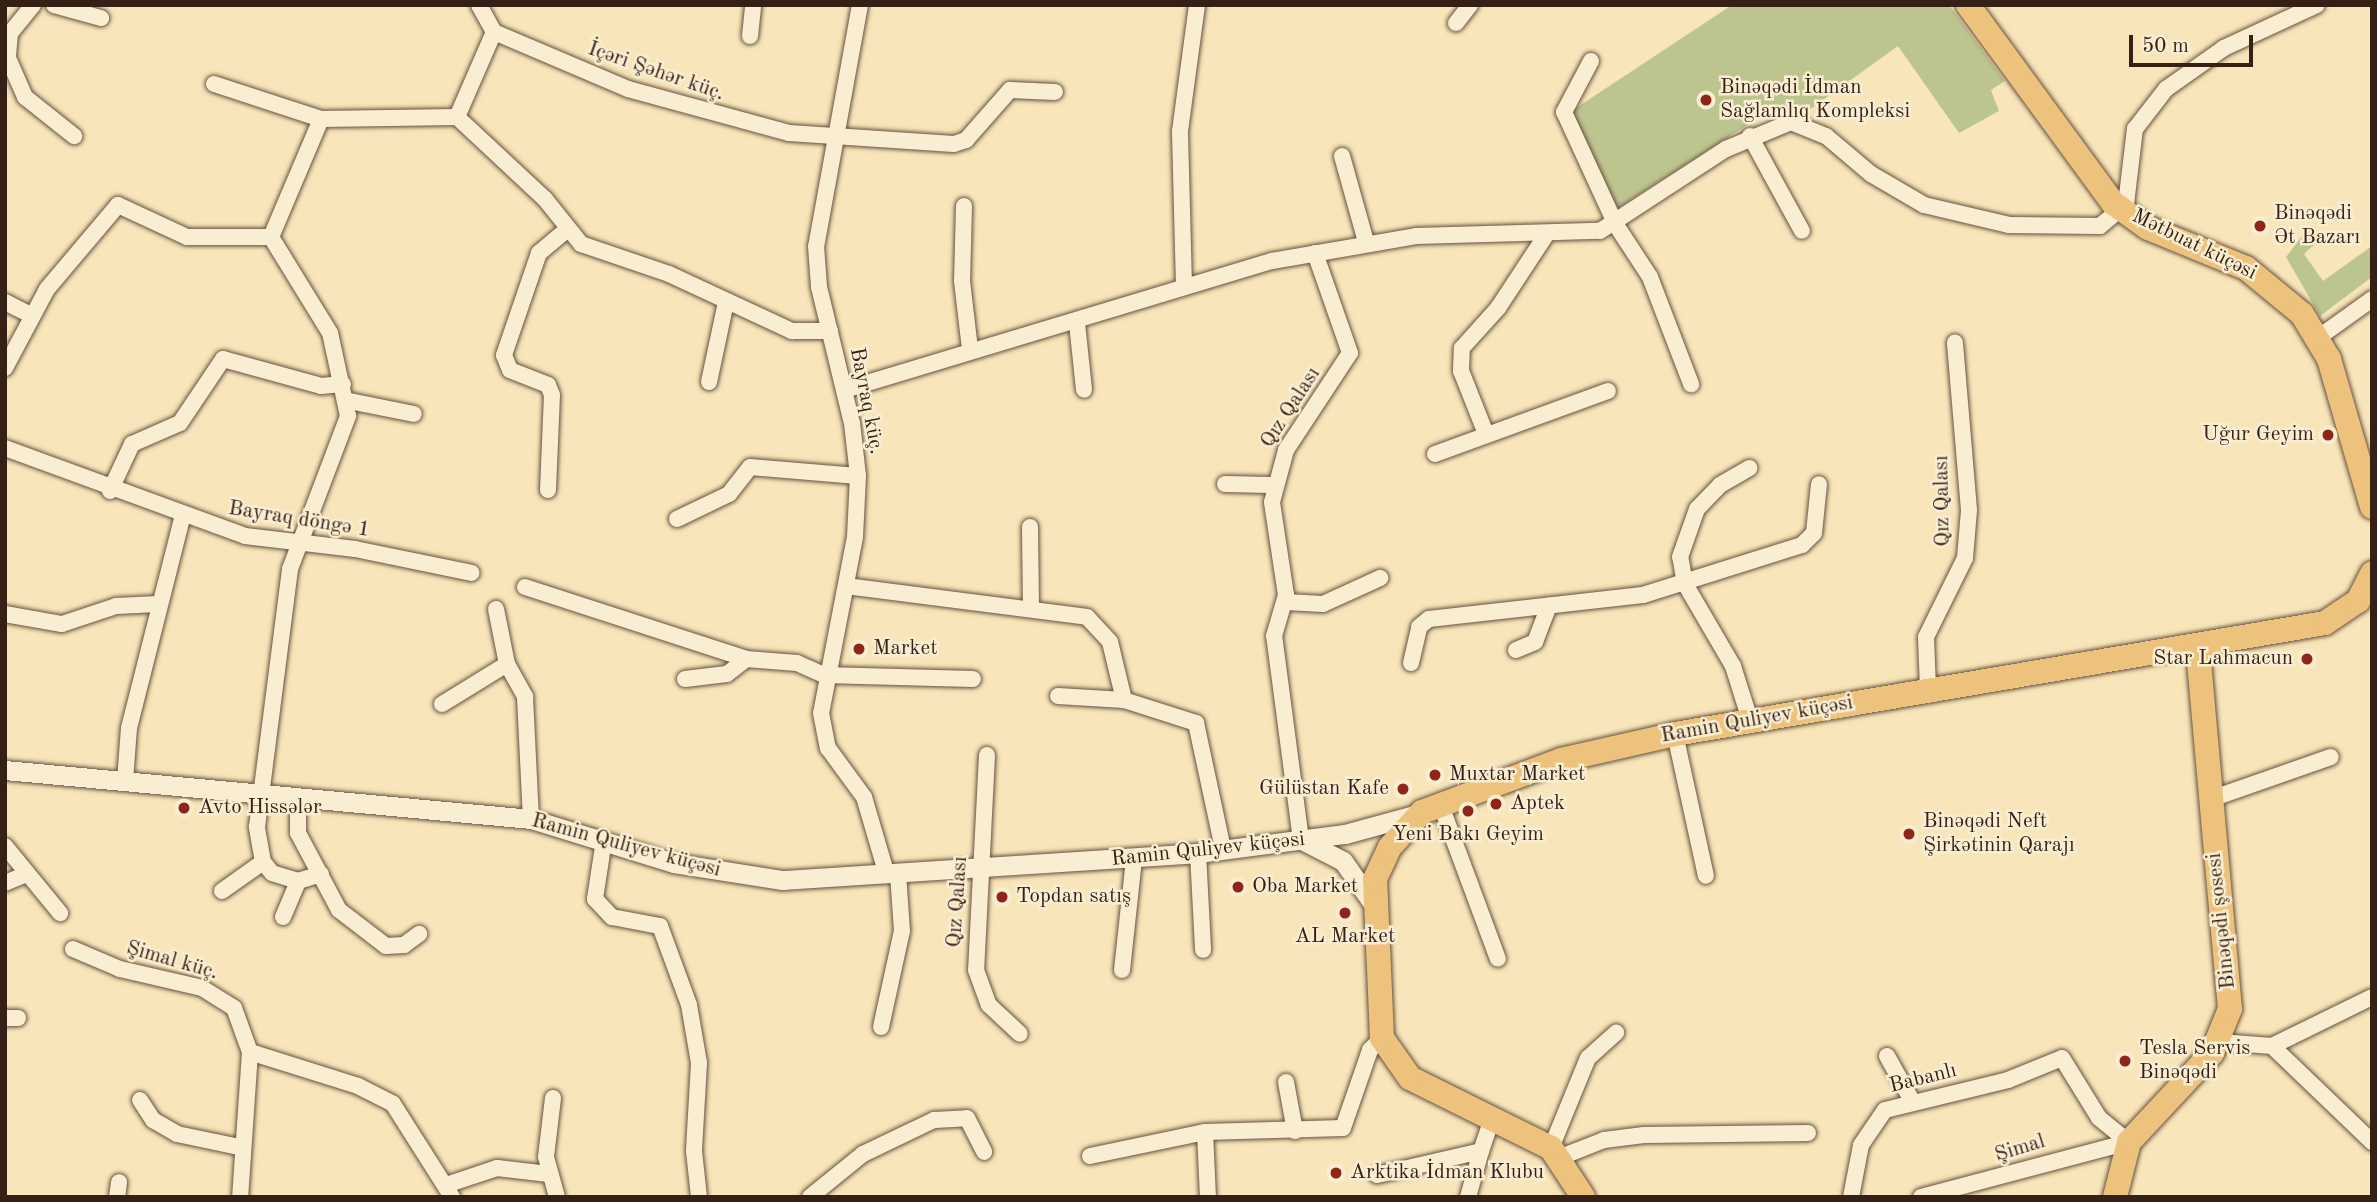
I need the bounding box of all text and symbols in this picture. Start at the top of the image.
scale bar [2132,21,2256,65]
text: 50 m [2142,36,2189,57]
street label: İçəri Şəhər küç. [584,37,728,107]
place label: Binəqədi İdman Sağlamlıq Kompleksi [1720,75,1910,125]
marker: Binəqədi İdman Sağlamlıq Kompleksi [1698,92,1714,108]
place label: Binəqədi Ət Bazarı [2274,201,2360,251]
street label: Mətbuat küçəsi [2127,204,2261,286]
marker: Binəqədi Ət Bazarı [2252,218,2268,234]
street label: Bayraq küç. [843,345,889,457]
street label: Qız Qalası [1256,363,1326,453]
place label: Uğur Geyim [2202,422,2314,448]
marker: Uğur Geyim [2320,427,2336,443]
street label: Qız Qalası [1930,455,1956,547]
street label: Bayraq döngə 1 [226,496,372,544]
place label: Market [873,636,938,662]
marker: Market [851,641,867,657]
place label: Star Lahmacun [2153,646,2293,672]
marker: Star Lahmacun [2299,651,2315,667]
street label: Ramin Quliyev küçəsi [1659,691,1855,749]
place label: Muxtar Market [1449,762,1585,788]
marker: Muxtar Market [1427,767,1443,783]
place label: Gülüstan Kafe [1259,776,1389,802]
marker: Gülüstan Kafe [1395,781,1411,797]
place label: Aptek [1510,791,1565,817]
place label: Avto Hissələr [198,795,322,821]
marker: Aptek [1488,796,1504,812]
marker: Avto Hissələr [176,800,192,816]
marker: Yeni Bakı Geyim [1460,803,1476,819]
street label: Ramin Quliyev küçəsi [529,809,723,883]
place label: Binəqədi Neft Şirkətinin Qarajı [1923,809,2075,859]
place label: Yeni Bakı Geyim [1392,822,1544,848]
marker: Binəqədi Neft Şirkətinin Qarajı [1901,826,1917,842]
street label: Ramin Quliyev küçəsi [1110,827,1306,873]
street label: Binəqədi şosesi [2202,852,2242,990]
street label: Qız Qalası [942,856,974,948]
place label: Oba Market [1252,874,1358,900]
marker: Oba Market [1230,879,1246,895]
place label: Topdan satış [1016,884,1131,910]
marker: Topdan satış [994,889,1010,905]
marker: AL Market [1337,905,1353,921]
place label: AL Market [1295,924,1395,950]
street label: Şimal küç. [123,936,221,986]
place label: Tesla Servis Binəqədi [2139,1036,2250,1086]
marker: Tesla Servis Binəqədi [2117,1053,2133,1069]
street label: Babanlı [1887,1058,1959,1100]
street label: Şimal [1992,1129,2048,1169]
place label: Arktika İdman Klubu [1350,1160,1544,1186]
marker: Arktika İdman Klubu [1328,1165,1344,1181]

